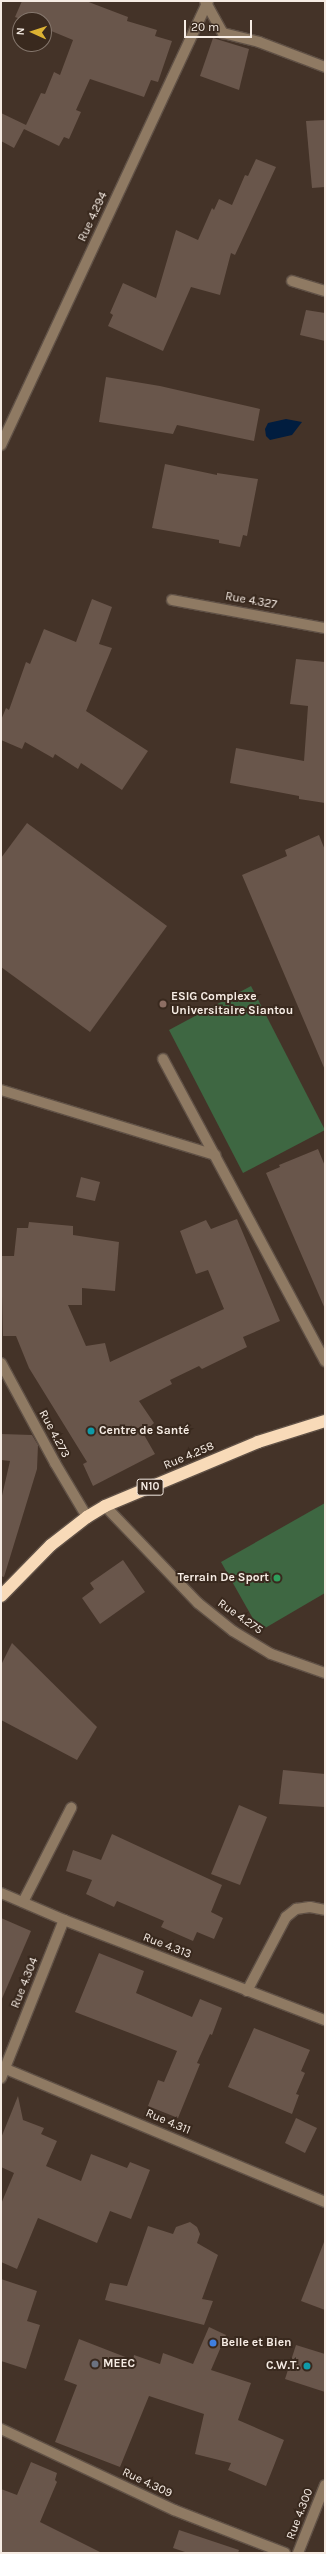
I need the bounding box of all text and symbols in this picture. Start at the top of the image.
north arrow [12,12,52,52]
scale bar [186,12,254,38]
text: 20 m [191,20,219,34]
text: N [14,27,27,36]
street label: Rue 4.294 [75,190,111,244]
street label: Rue 4.327 [224,589,278,613]
place label: ESIG Complexe Universitaire Siantou [171,990,293,1018]
marker: ESIG Complexe Universitaire Siantou [158,999,168,1009]
street label: Rue 4.273 [35,1408,73,1460]
place label: Centre de Santé [99,1424,189,1438]
marker: Centre de Santé [86,1426,96,1436]
street label: Rue 4.258 [162,1439,216,1473]
road number: N10 [136,1478,164,1496]
place label: Terrain De Sport [178,1571,269,1585]
marker: Terrain De Sport [272,1573,282,1583]
street label: Rue 4.275 [215,1596,265,1638]
street label: Rue 4.313 [141,1930,193,1962]
street label: Rue 4.304 [8,1956,42,2010]
street label: Rue 4.311 [143,2106,193,2138]
place label: Belle et Bien [221,2336,292,2350]
marker: Belle et Bien [208,2338,218,2348]
place label: MEEC [103,2357,135,2371]
marker: MEEC [90,2359,100,2369]
place label: C.W.T. [266,2359,299,2373]
marker: C.W.T. [302,2361,312,2371]
street label: Rue 4.309 [120,2465,174,2501]
street label: Rue 4.300 [284,2486,316,2542]

